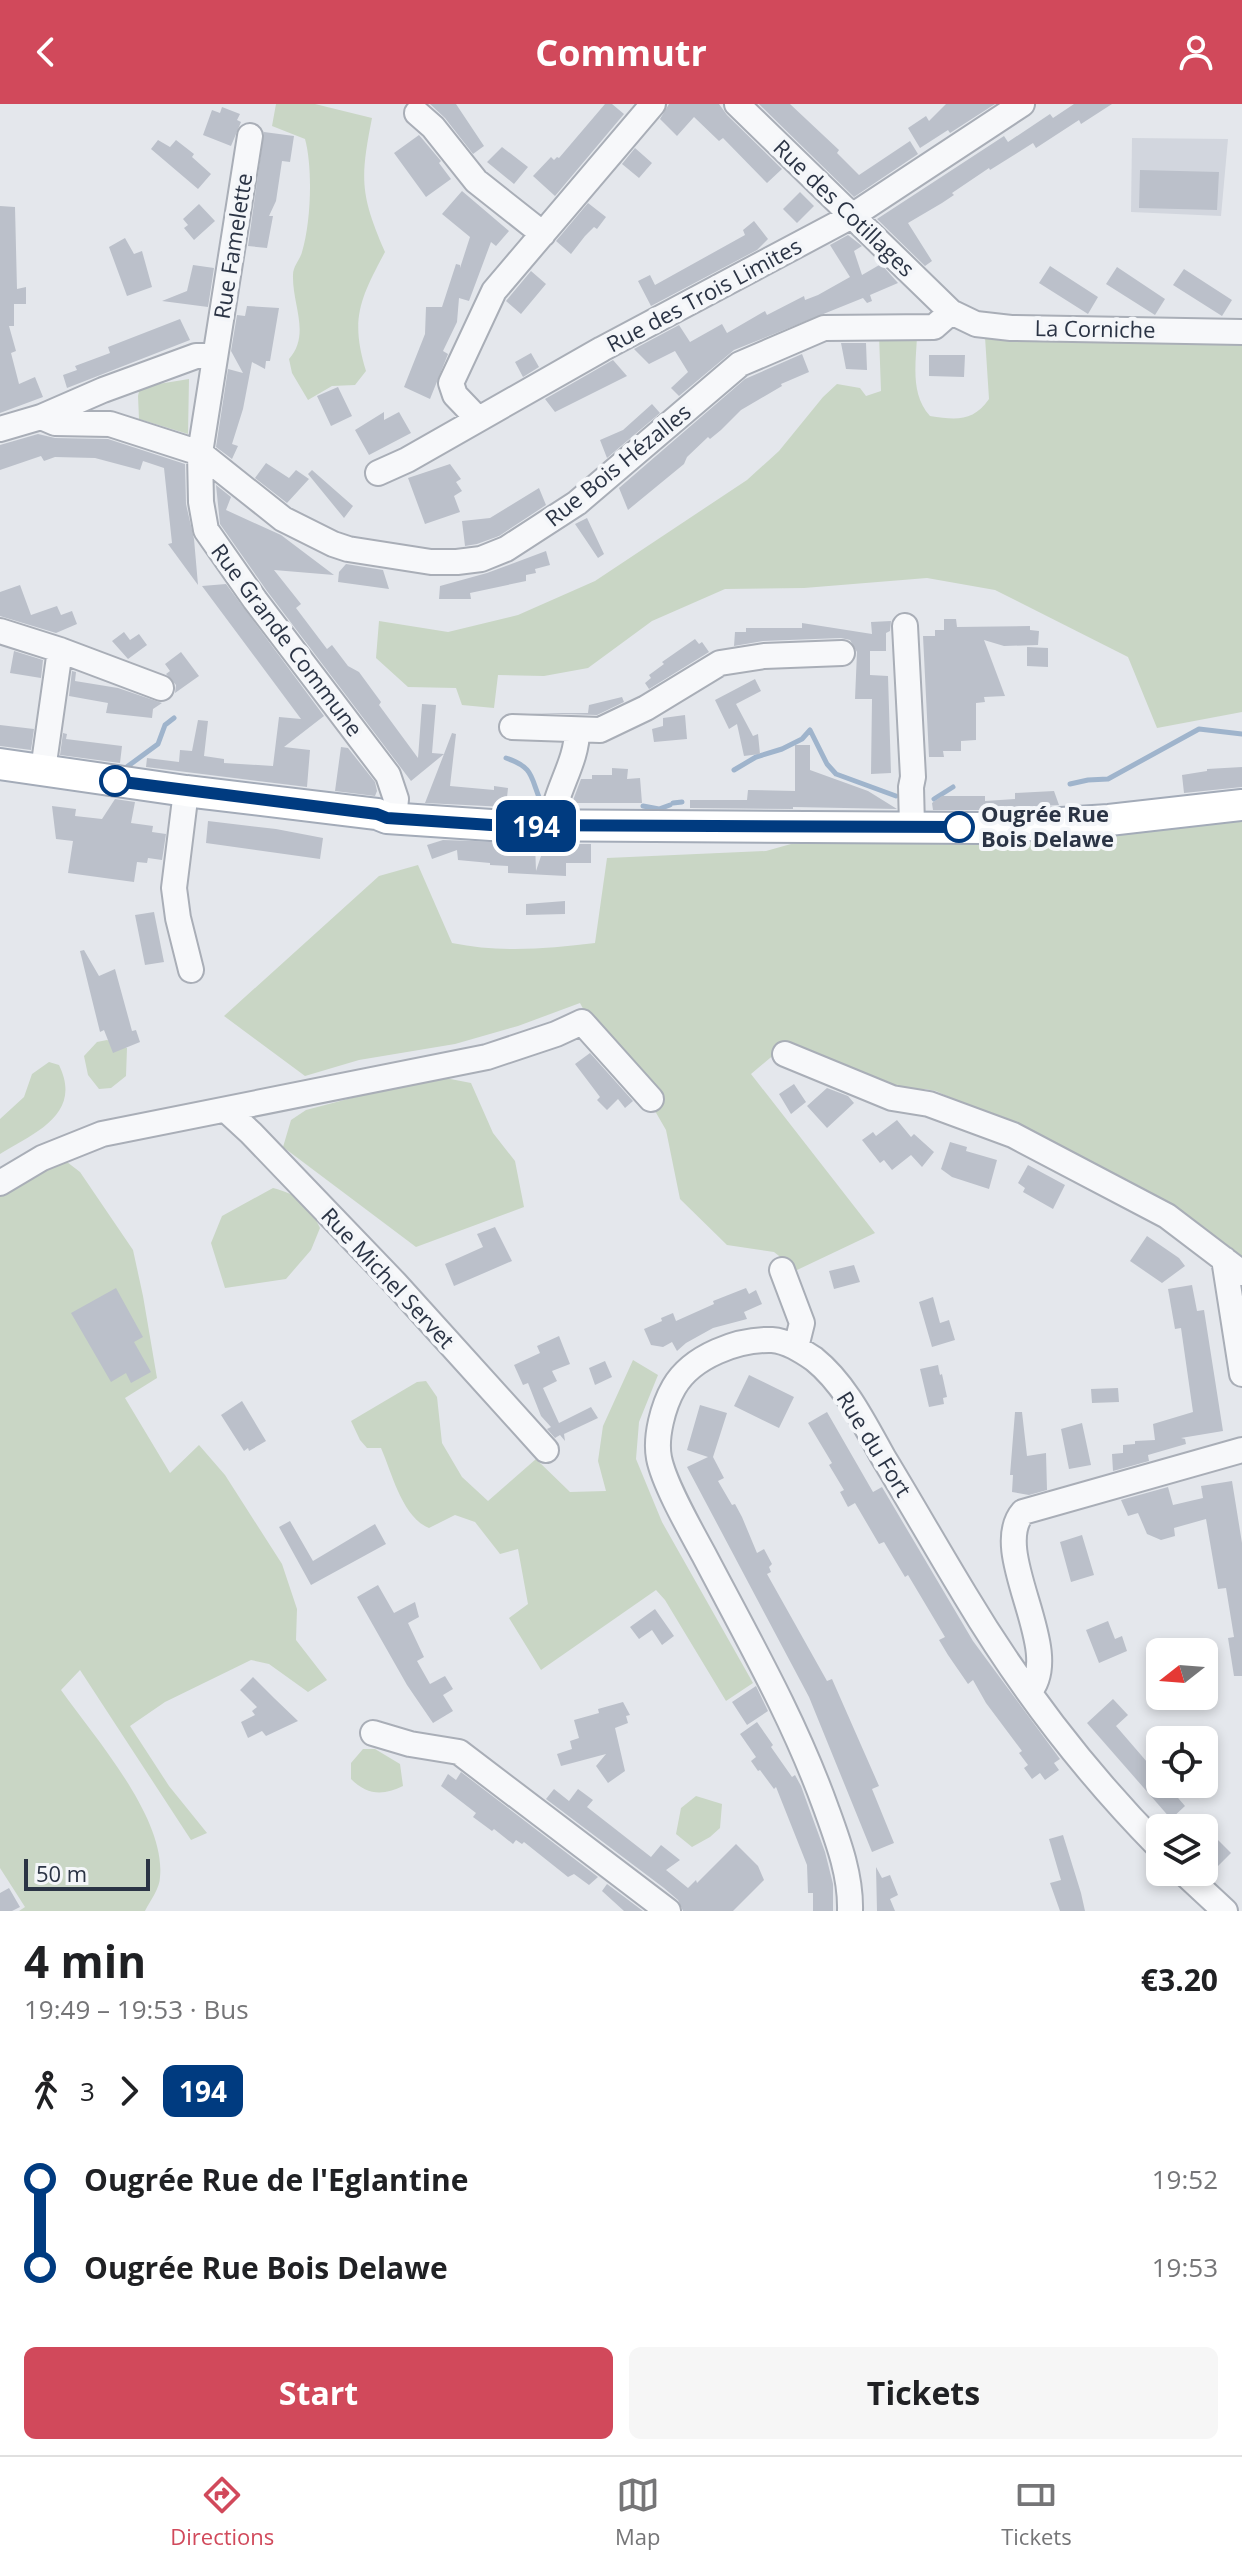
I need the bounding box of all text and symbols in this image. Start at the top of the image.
text: Commutr [535,28,707,77]
icon: back [24,30,68,74]
icon: person [1174,30,1218,74]
street label: Rue des Cotillages [767,132,922,283]
street label: Rue Famelette [206,171,258,321]
street label: Rue des Trois Limites [601,230,806,358]
street label: La Corniche [1034,312,1156,344]
street label: Rue Bois Hézalles [538,396,697,532]
street label: Rue Grande Commune [205,537,370,742]
unlabelled marker [100,766,130,796]
place label: Ougrée Rue Bois Delawe [981,798,1114,853]
line badge: 194 [490,800,582,852]
text: 194 [512,807,560,845]
marker: Ougrée Rue Bois Delawe [944,812,974,842]
street label: Rue Michel Servet [315,1200,462,1354]
street label: Rue du Fort [831,1385,919,1502]
north arrow [1146,1638,1218,1710]
map controls [1146,1638,1218,1886]
button: locate [1146,1726,1218,1798]
button: layers [1146,1814,1218,1886]
scale bar [24,1855,150,1891]
text: 50 m [36,1858,87,1888]
text: 4 min [24,1931,146,1991]
text: €3.20 [1141,1959,1218,2000]
text: 19:49 – 19:53 · Bus [24,1991,249,2027]
icon: walk [24,2069,68,2113]
icon: forward [107,2069,151,2113]
text: 194 [179,2072,227,2110]
text: 3 [80,2073,95,2109]
text: Ougrée Rue de l'Eglantine [84,2159,468,2200]
text: 19:52 [1152,2161,1218,2197]
text: Ougrée Rue Bois Delawe [84,2247,448,2288]
text: 19:53 [1152,2249,1218,2285]
button: Start [24,2347,613,2439]
button: Tickets [629,2347,1218,2439]
tab: Directions [170,2473,274,2551]
tab: Map [615,2473,661,2551]
tab: Tickets [1001,2473,1072,2551]

